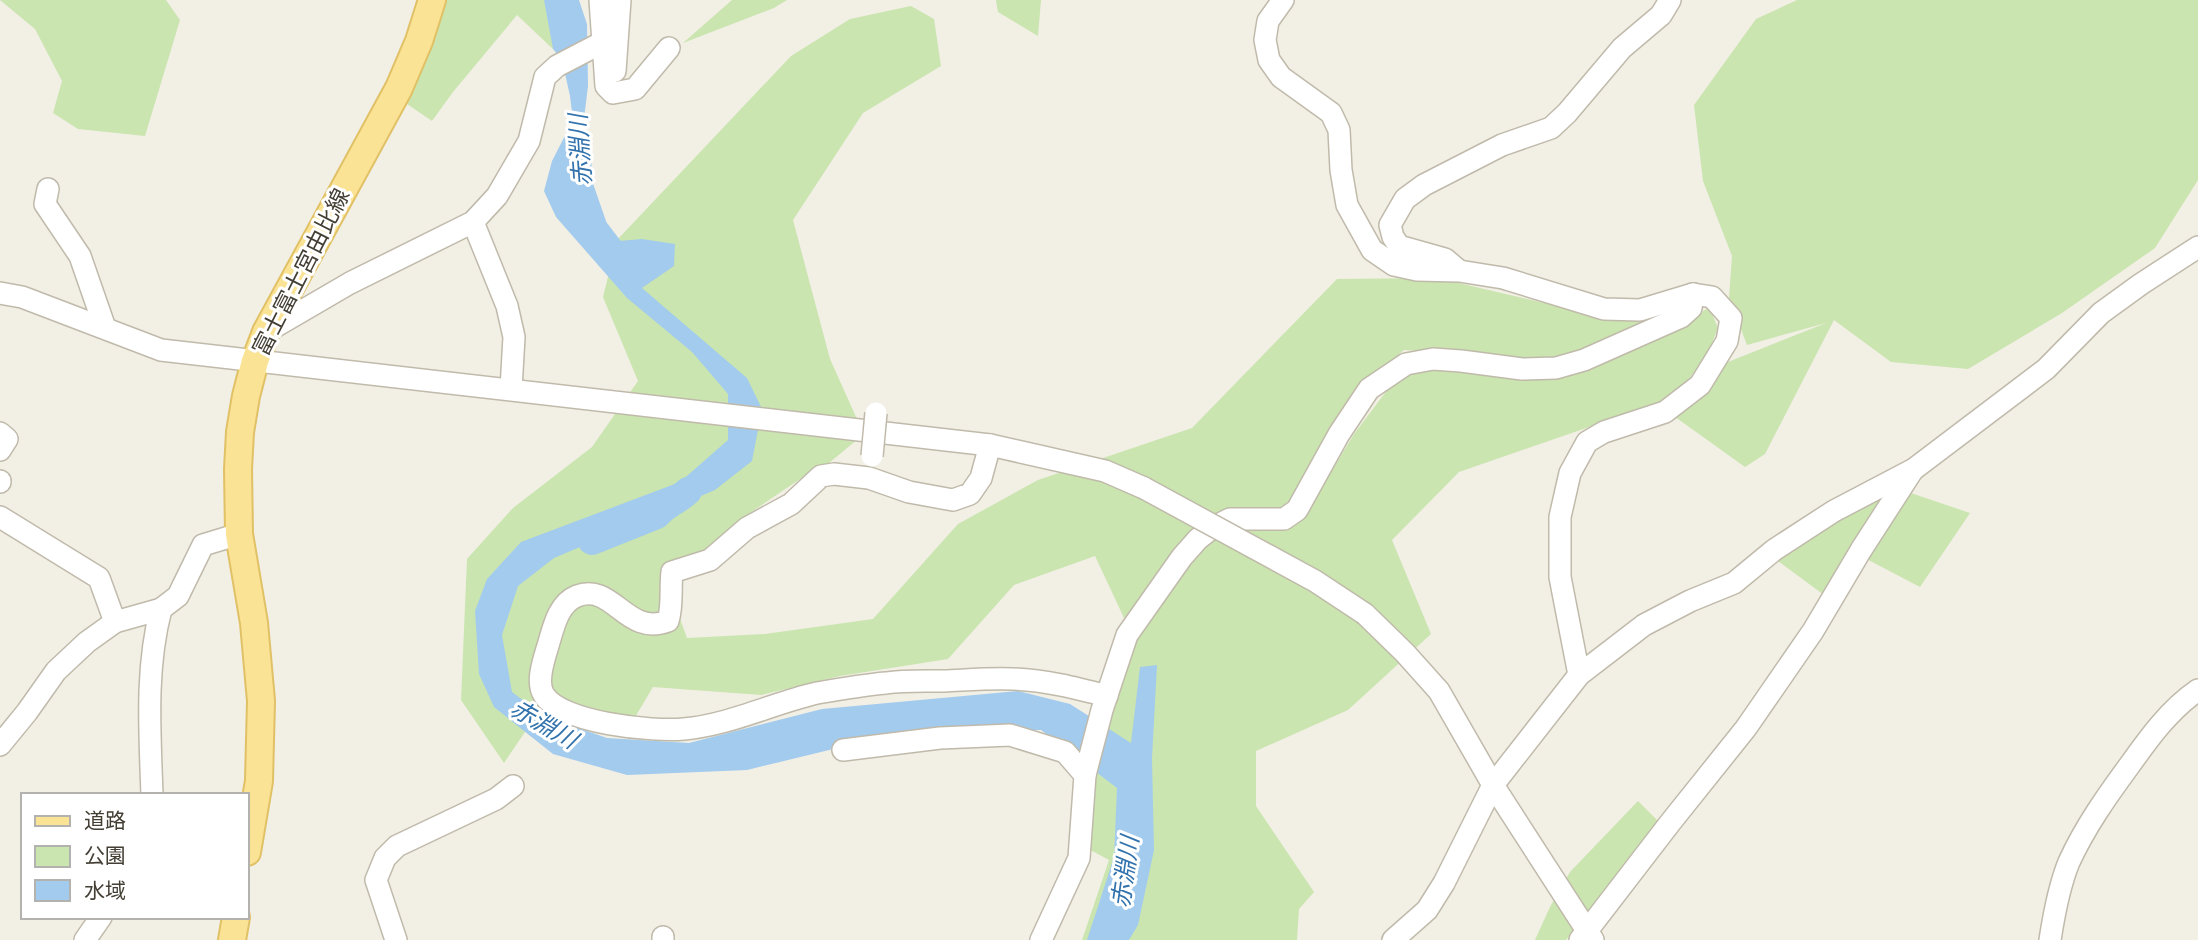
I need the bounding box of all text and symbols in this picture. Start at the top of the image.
water label: 赤淵川 [563,110,597,187]
street label: 富士富士宮由比線 [247,184,355,360]
water label: 赤淵川 [506,693,585,756]
legend [21,793,248,919]
text: 道路 [84,808,126,833]
water label: 赤淵川 [1106,831,1145,910]
text: 公園 [84,843,126,868]
text: 水域 [84,878,126,903]

